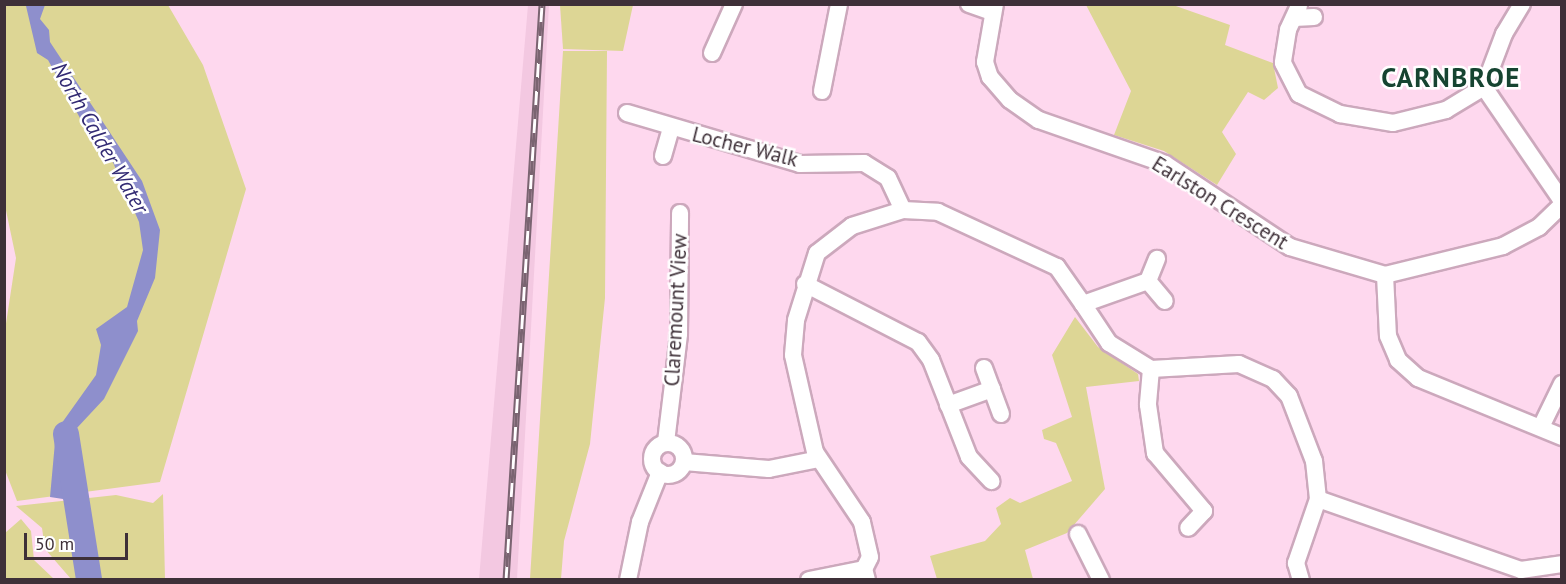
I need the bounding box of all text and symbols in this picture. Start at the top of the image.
water label: North Calder Water [46,58,154,218]
district label: CARNBROE [1381,62,1521,94]
street label: Locher Walk [689,122,801,172]
street label: Earlston Crescent [1147,151,1293,255]
street label: Claremount View [659,233,693,387]
scale bar [27,521,130,559]
text: 50 m [35,532,74,555]

